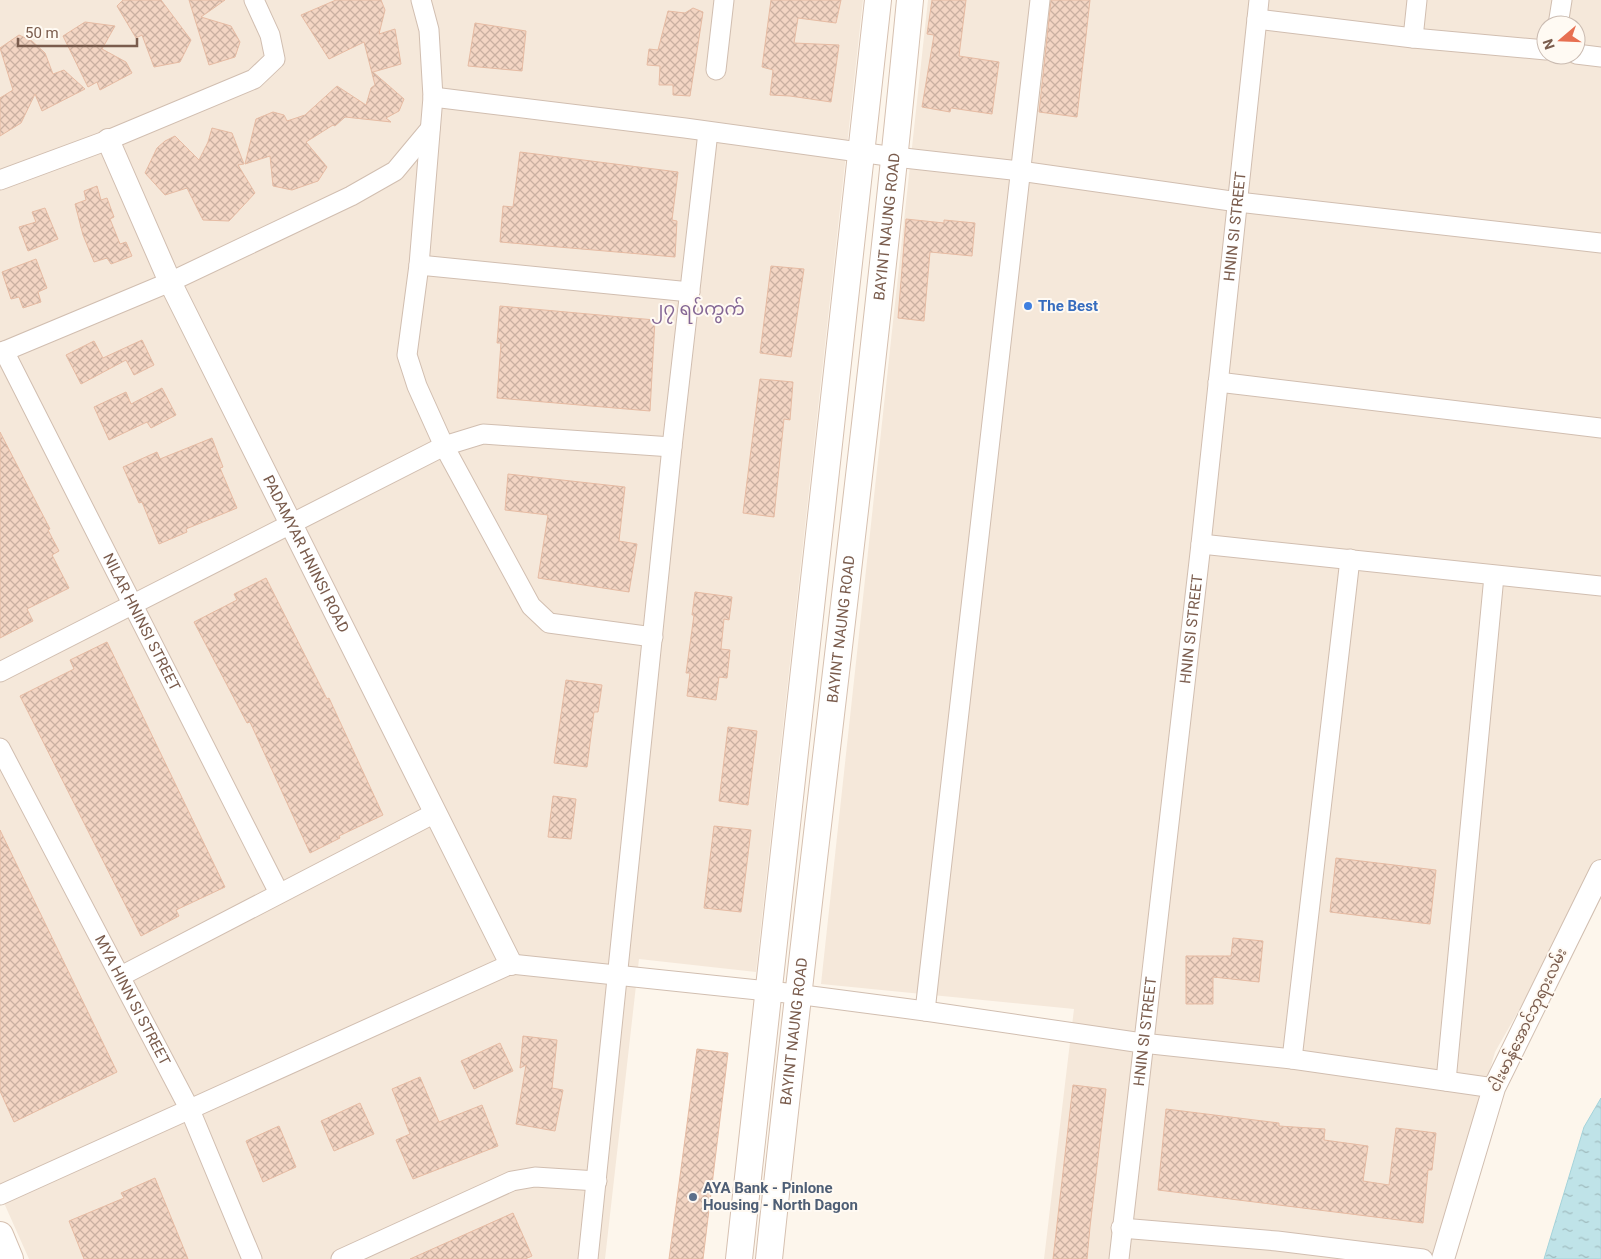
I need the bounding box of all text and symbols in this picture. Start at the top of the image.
scale bar [18,15,136,47]
north arrow [1536,15,1586,65]
text: 50 m [25,24,59,42]
text: N [1540,37,1558,52]
street label: BAYINT NAUNG ROAD [870,152,904,302]
street label: HNIN SI STREET [1220,171,1250,282]
district label: ၂၇ ရပ်ကွက် [651,296,745,324]
place label: The Best [1038,297,1098,315]
marker: The Best [1022,300,1034,312]
street label: PADAMYAR HNINSI ROAD [259,472,353,636]
street label: NILAR HNINSI STREET [99,550,184,694]
street label: BAYINT NAUNG ROAD [823,554,859,704]
street label: HNIN SI STREET [1176,573,1206,685]
street label: MYA HINN SI STREET [91,932,174,1069]
street label: ငါးမာန်အောင်ဘုရားလမ်း [1484,945,1573,1096]
street label: BAYINT NAUNG ROAD [777,957,811,1106]
street label: HNIN SI STREET [1130,976,1160,1087]
place label: AYA Bank - Pinlone Housing - North Dagon [703,1179,858,1214]
marker: AYA Bank - Pinlone Housing - North Dagon [687,1191,699,1203]

